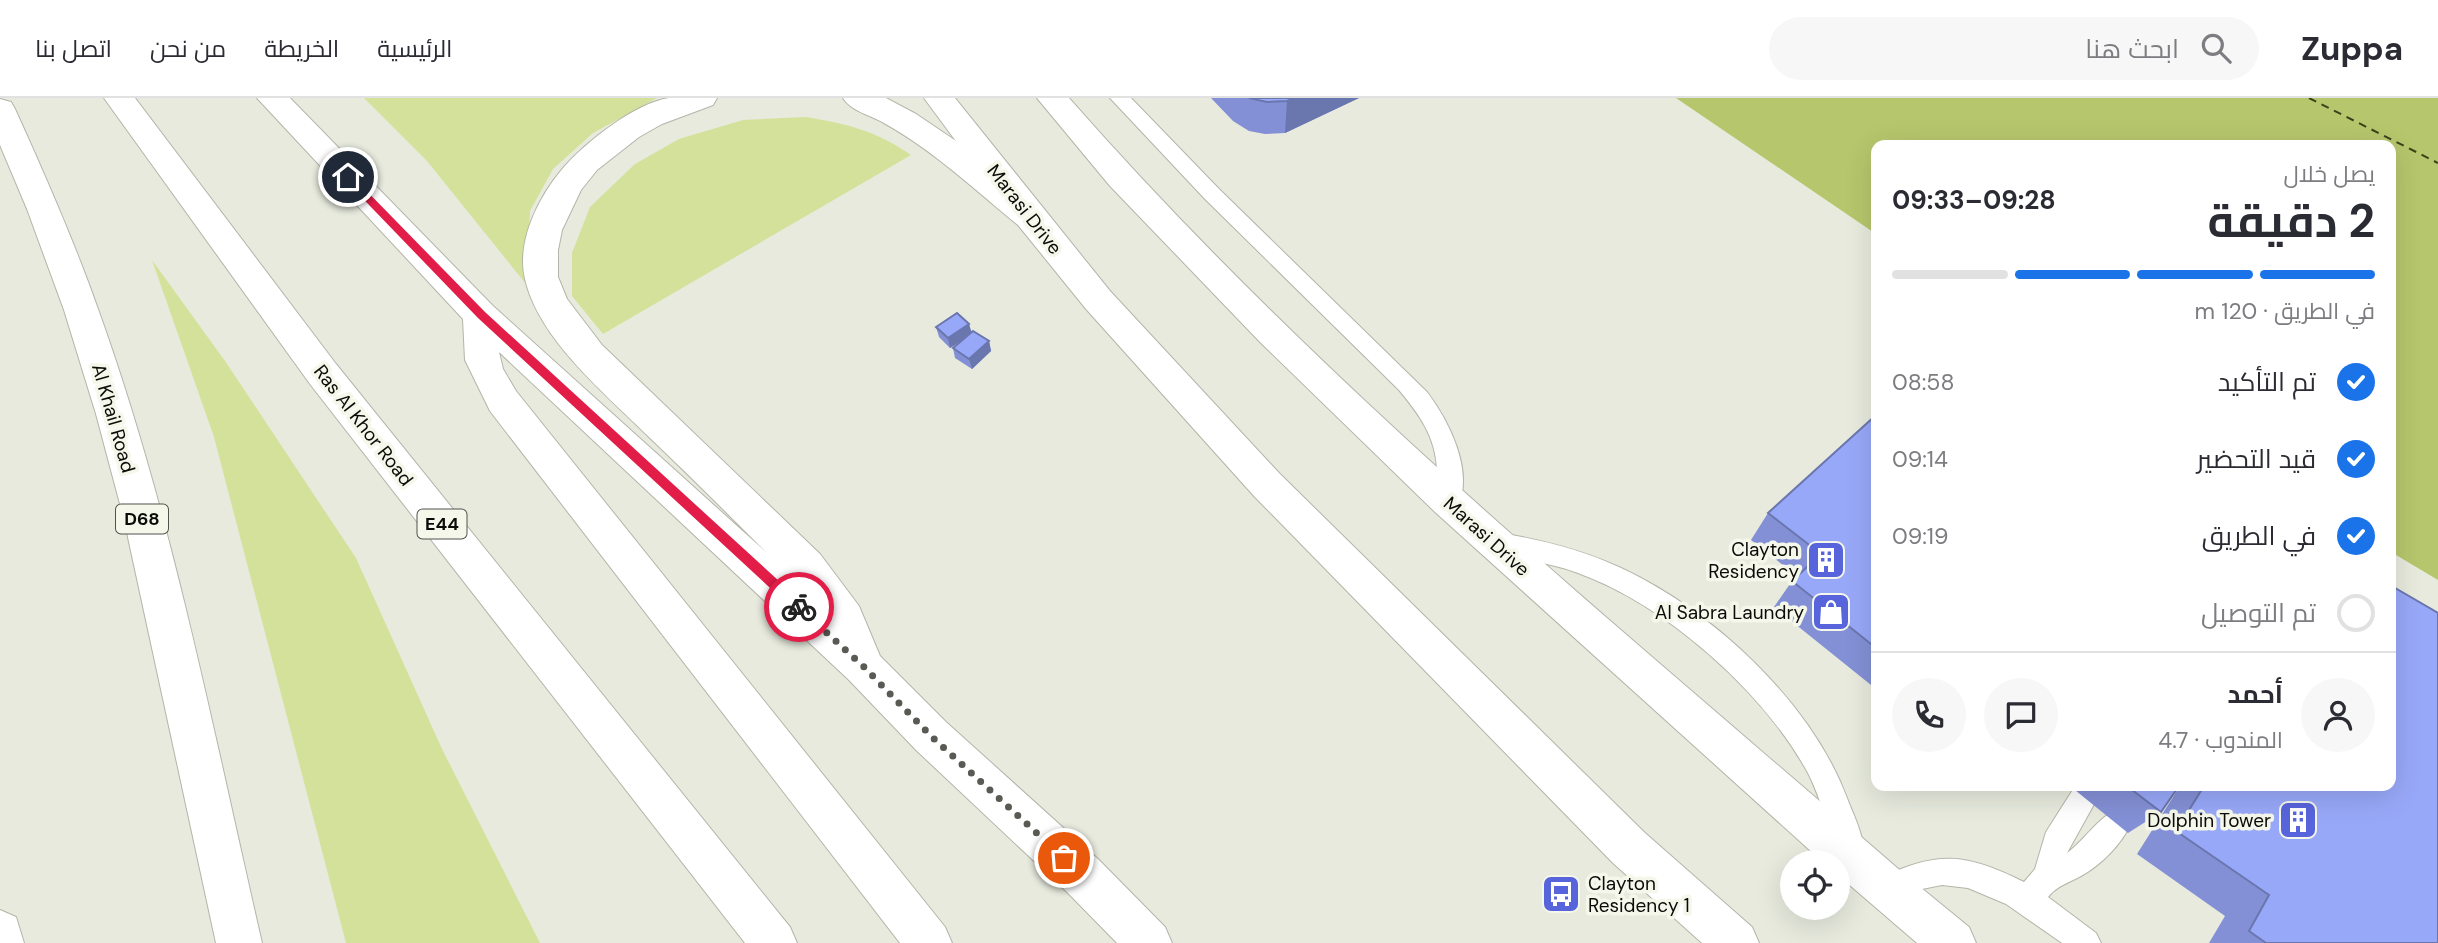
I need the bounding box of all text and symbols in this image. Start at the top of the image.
search box [1769,17,2259,80]
text: Zuppa [2301,27,2403,70]
icon: search [2197,29,2235,67]
text: ابحث هنا [2085,32,2179,66]
text: اتصل بنا [35,33,112,64]
text: من نحن [150,33,226,64]
text: الخريطة [264,33,339,64]
text: الرئيسية [377,33,452,64]
pin [318,147,378,207]
icon: home [329,158,367,196]
street label: Marasi Drive [982,159,1068,259]
text: يصل خلال [2284,159,2375,189]
text: 09:28–09:33 [1892,183,2056,217]
text: 2 دقيقة [2208,191,2375,251]
text: في الطريق · 120 m [2195,296,2375,326]
street label: Ras Al Khor Road [308,360,419,491]
street label: Al Khail Road [86,361,141,476]
icon: check [2337,363,2375,401]
text: تم التأكيد [2218,365,2316,399]
text: 08:58 [1892,367,1954,397]
icon: check [2337,440,2375,478]
text: قيد التحضير [2197,442,2316,476]
text: 09:14 [1892,444,1948,474]
street label: Marasi Drive [1438,491,1535,582]
road number: D68 [116,505,168,534]
road number: E44 [418,510,466,538]
icon: check [2337,517,2375,555]
text: في الطريق [2202,519,2316,553]
text: 09:19 [1892,521,1948,551]
place label: Clayton Residency [1708,537,1799,584]
building icon: Clayton Residency [1805,539,1847,581]
courier [764,572,834,642]
icon: bike [780,588,818,626]
shop icon: Al Sabra Laundry [1810,591,1852,633]
text: تم التوصيل [2201,596,2316,630]
place label: Al Sabra Laundry [1655,600,1804,625]
text: أحمد [2227,677,2283,711]
button: phone [1892,678,1966,752]
button: chat [1984,678,2058,752]
button: person [2301,678,2375,752]
text: المندوب · 4.7 [2158,725,2283,755]
building icon: Dolphin Tower [2277,799,2319,841]
place label: Dolphin Tower [2147,808,2271,833]
pin [1034,828,1094,888]
icon: bag [1045,839,1083,877]
map controls [1780,850,1850,920]
button: locate [1780,850,1850,920]
place label: Clayton Residency 1 [1588,871,1690,918]
bus stop icon: Clayton Residency 1 [1540,873,1582,915]

